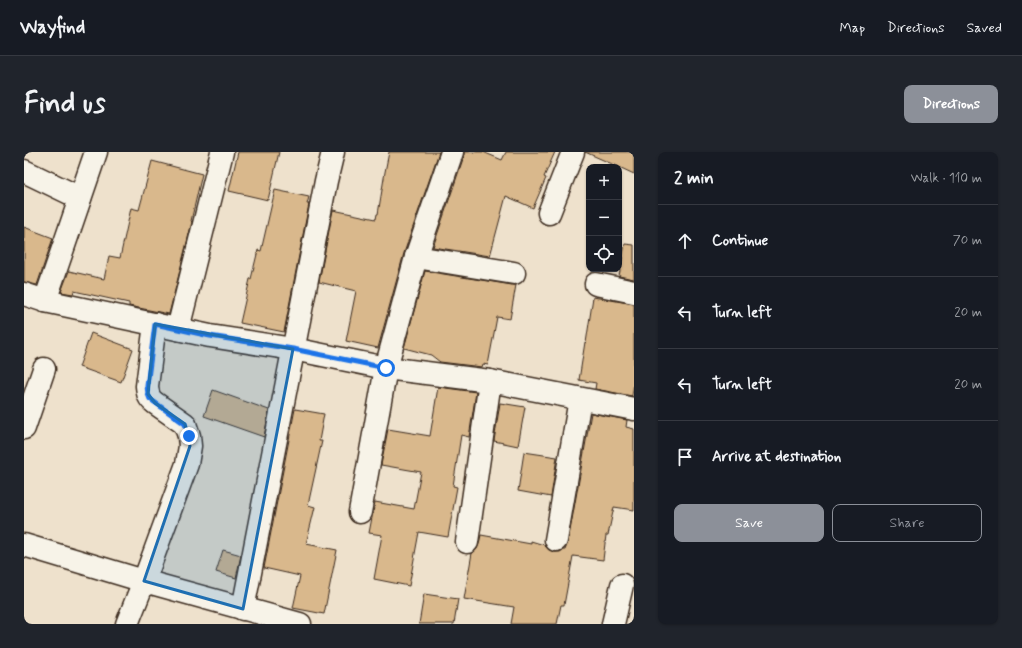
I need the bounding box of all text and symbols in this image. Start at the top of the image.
text: Wayfind [20,15,85,40]
text: Map [839,19,865,37]
text: Directions [887,19,945,37]
text: Saved [967,19,1002,37]
button: Directions [904,85,998,123]
text: Find us [24,86,105,123]
map controls [586,164,622,272]
button: + [586,164,622,200]
text: 2 min [674,167,714,189]
text: Walk · 110 m [911,170,982,187]
button: − [586,200,622,236]
icon: ahead [674,230,696,252]
text: Continue [712,231,768,251]
text: 70 m [953,232,982,249]
button: locate [586,236,622,272]
icon: left [674,302,696,324]
text: Turn left [712,303,772,323]
text: 20 m [954,304,982,321]
route start [377,359,395,377]
icon: left [674,374,696,396]
text: Turn left [712,375,772,395]
text: 20 m [954,376,982,393]
route end [180,427,198,445]
icon: arrive [674,446,696,468]
text: Arrive at destination [712,447,841,467]
button: Save [674,504,824,542]
button: Share [832,504,982,542]

